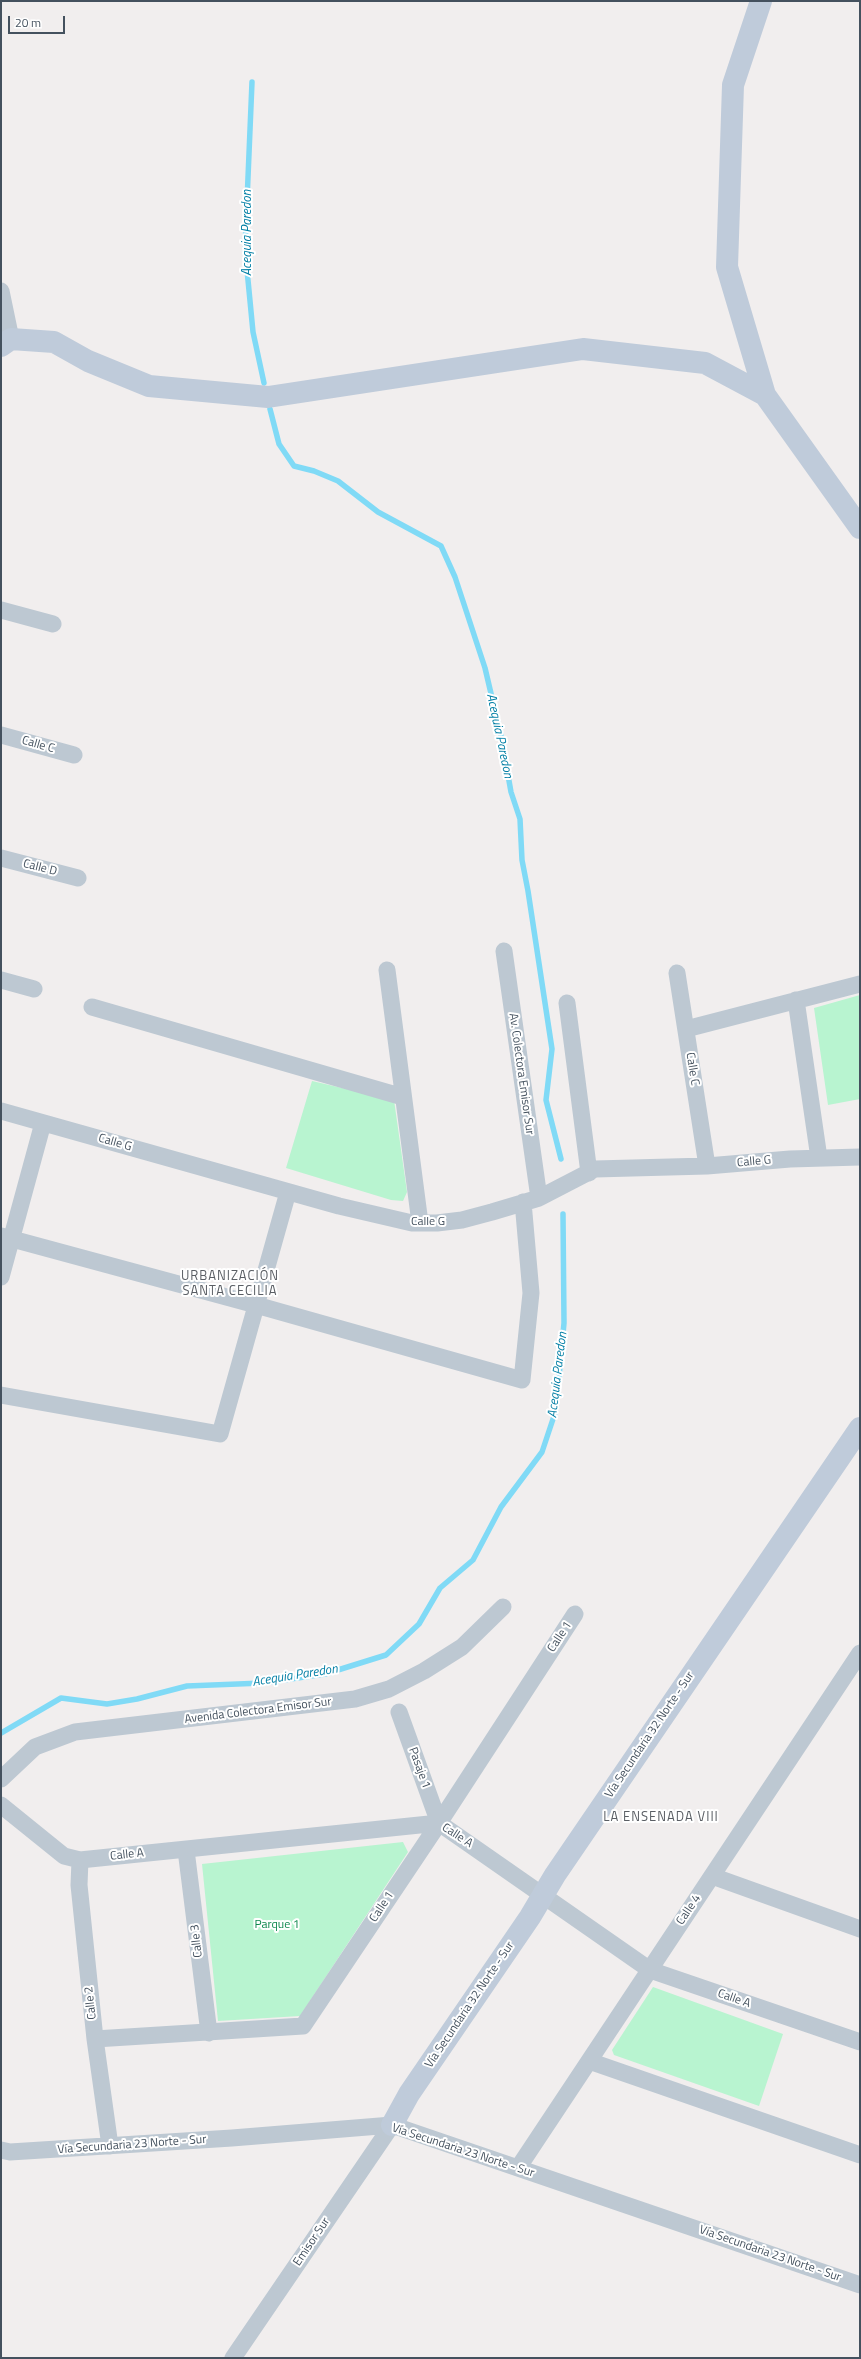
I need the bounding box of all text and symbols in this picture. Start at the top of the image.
scale bar [10,8,67,34]
text: 20 m [15,13,41,32]
water label: Acequia Paredon [240,190,256,276]
water label: Acequia Paredon [482,692,516,780]
street label: Calle C [20,733,56,757]
street label: Calle D [22,857,58,879]
street label: Av. Colectora Emisor Sur [505,1012,537,1136]
street label: Calle C [682,1051,702,1087]
street label: Calle G [97,1131,133,1155]
street label: Calle G [736,1153,772,1171]
street label: Calle G [411,1215,445,1229]
district label: URBANIZACIÓN SANTA CECILIA [181,1269,279,1300]
water label: Acequia Paredon [545,1331,571,1419]
street label: Calle 1 [545,1619,575,1655]
water label: Acequia Paredon [251,1662,339,1690]
street label: Vía Secundaria 32 Norte - Sur [602,1669,698,1801]
street label: Avenida Colectora Emisor Sur [184,1695,332,1727]
street label: Pasaje 1 [405,1745,433,1791]
district label: LA ENSENADA VIII [603,1810,719,1826]
street label: Calle A [439,1821,475,1851]
street label: Calle A [109,1846,145,1864]
street label: Calle 1 [367,1889,397,1925]
street label: Calle 4 [674,1892,704,1928]
park label: Parque 1 [254,1918,300,1932]
street label: Calle 3 [188,1924,206,1958]
street label: Vía Secundaria 32 Norte - Sur [422,1939,518,2071]
street label: Calle 2 [82,1986,100,2020]
street label: Calle A [716,1987,752,2011]
street label: Vía Secundaria 23 Norte - Sur [390,2121,536,2181]
street label: Vía Secundaria 23 Norte - Sur [57,2133,207,2157]
street label: Emisor Sur [291,2215,333,2269]
street label: Vía Secundaria 23 Norte - Sur [697,2223,843,2285]

